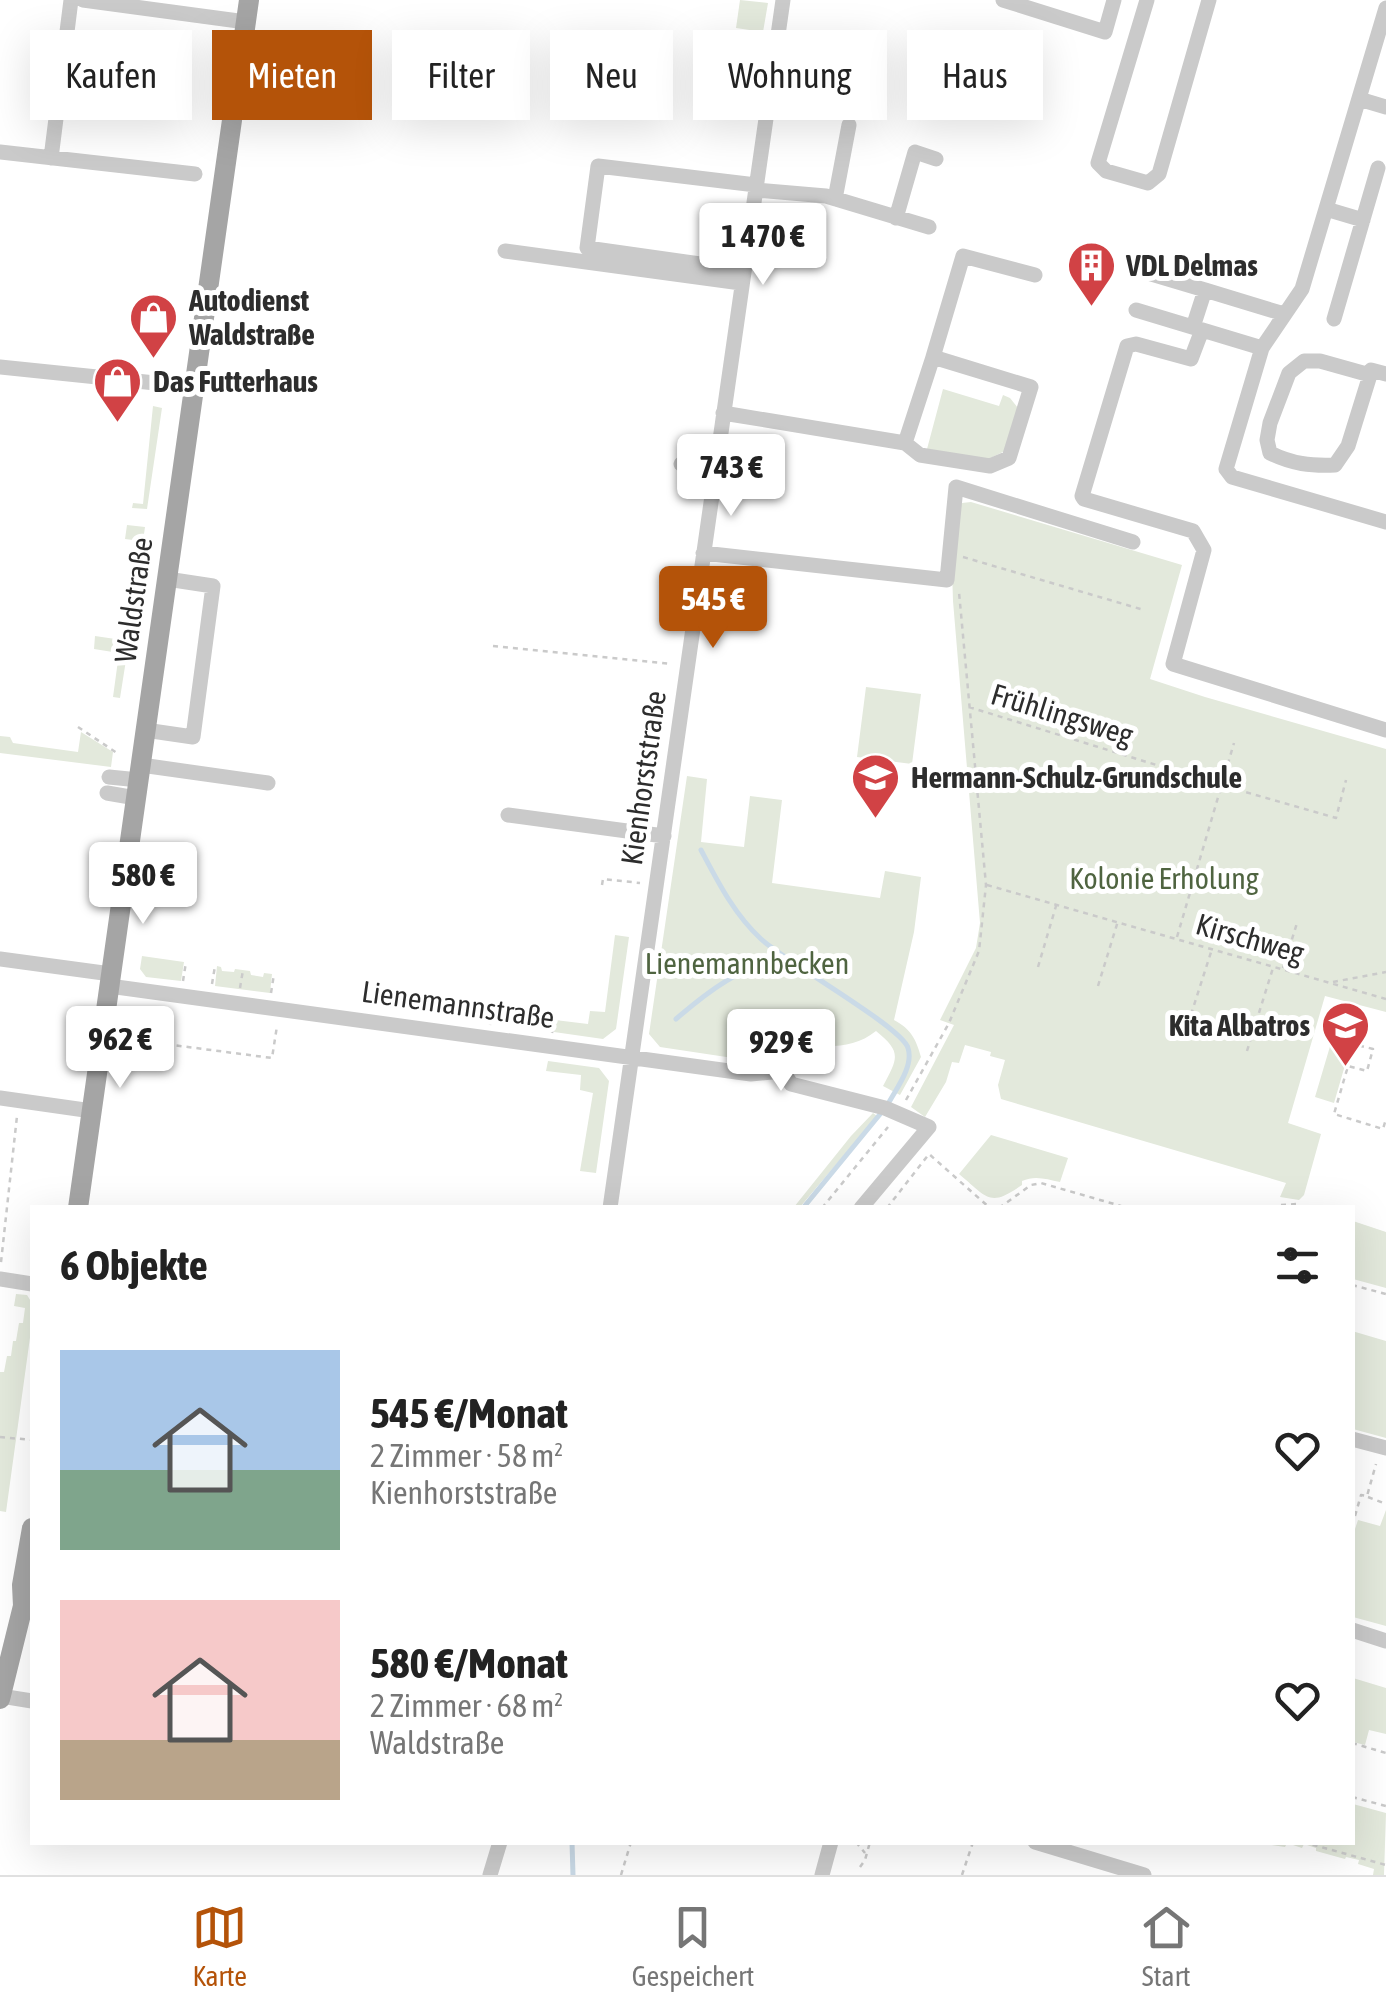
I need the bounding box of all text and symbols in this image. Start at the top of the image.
chip: Kaufen [30,30,192,120]
chip: Mieten [212,30,372,120]
chip: Filter [392,30,530,120]
chip: Neu [550,30,673,120]
chip: Wohnung [693,30,887,120]
chip: Haus [907,30,1043,120]
pin: 1 470 € [671,203,855,288]
text: 1 470 € [721,217,805,254]
building icon: VDL Delmas [1065,240,1117,308]
place label: VDL Delmas [1125,248,1258,282]
place label: Autodienst Waldstraße [188,283,315,351]
shop icon: Autodienst Waldstraße [128,292,180,360]
shop icon: Das Futterhaus [92,356,144,424]
place label: Das Futterhaus [153,364,318,398]
pin: 743 € [661,434,801,519]
text: 743 € [699,448,763,485]
street label: Waldstraße [107,535,159,665]
pin: 545 € [643,566,783,651]
text: 545 € [681,580,745,617]
street label: Frühlingsweg [987,676,1137,752]
street label: Kienhorststraße [614,689,672,867]
school or university icon: Hermann-Schulz-Grundschule [850,752,902,820]
place label: Hermann-Schulz-Grundschule [911,760,1242,794]
pin: 580 € [73,842,213,927]
text: 580 € [111,856,175,893]
park label: Kolonie Erholung [1069,861,1259,895]
street label: Kirschweg [1192,906,1308,970]
park label: Lienemannbecken [645,946,849,980]
street label: Lienemannstraße [360,974,557,1034]
school or university icon: Kita Albatros [1319,1000,1371,1068]
pin: 962 € [50,1006,190,1091]
place label: Kita Albatros [1169,1008,1310,1042]
pin: 929 € [711,1009,851,1094]
text: 962 € [88,1020,152,1057]
text: 929 € [749,1023,813,1060]
icon: filters [1270,1238,1325,1293]
text: 6 Objekte [60,1241,208,1289]
text: 545 €/Monat [370,1389,568,1437]
icon: home [140,1390,260,1510]
icon: heart [1270,1423,1325,1478]
text: 2 Zimmer · 58 m² [370,1437,563,1474]
text: Kienhorststraße [370,1474,557,1511]
text: 580 €/Monat [370,1639,568,1687]
icon: home [140,1640,260,1760]
icon: heart [1270,1673,1325,1728]
text: 2 Zimmer · 68 m² [370,1687,563,1724]
text: Waldstraße [370,1724,504,1761]
tab: Karte [192,1900,247,1992]
tab: Gespeichert [632,1900,754,1992]
tab: Start [1139,1900,1194,1992]

